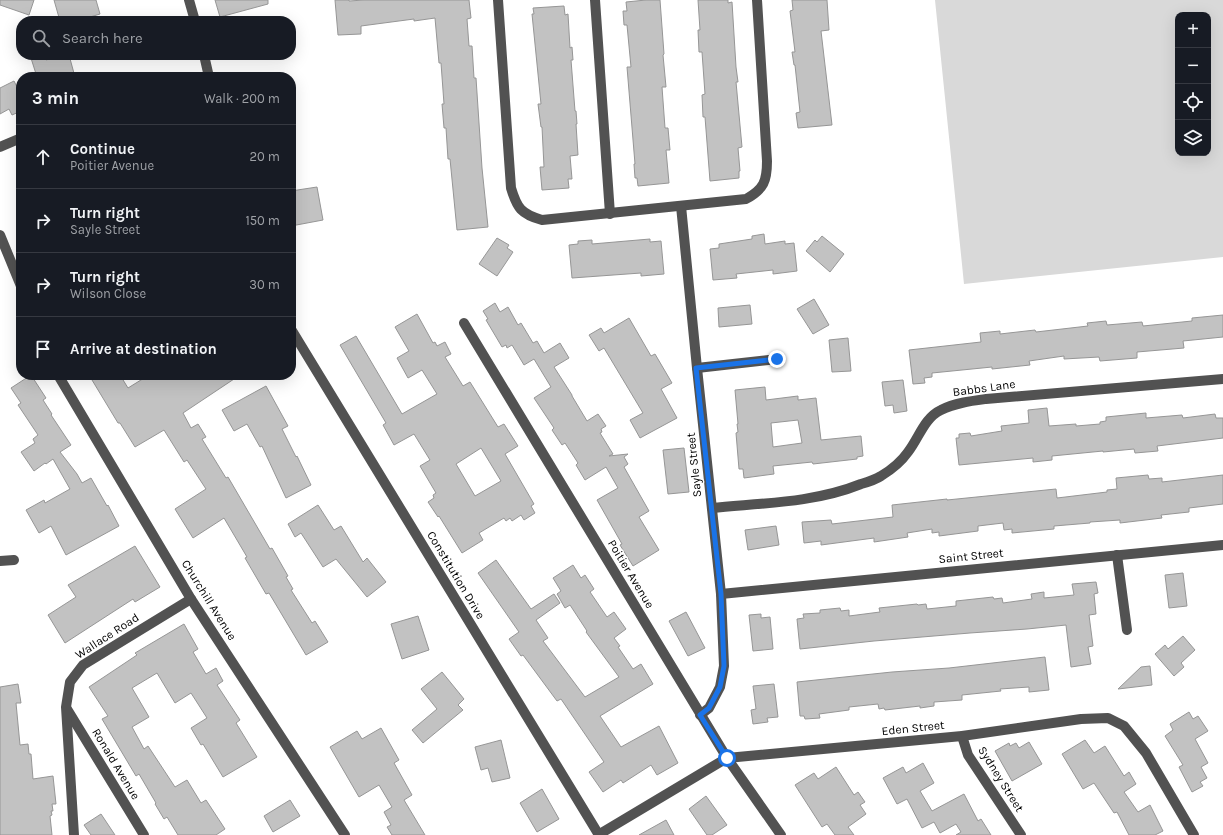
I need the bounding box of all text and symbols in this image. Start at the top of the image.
map controls [1175,12,1211,156]
button: + [1175,12,1211,48]
search box [16,16,296,60]
icon: search [30,27,52,49]
text: Search here [62,29,143,47]
button: − [1175,48,1211,84]
button: locate [1175,84,1211,120]
text: 3 min [32,88,79,108]
text: Walk · 200 m [204,91,280,106]
button: layers [1175,120,1211,156]
text: Continue [70,140,135,158]
icon: ahead [32,146,54,168]
text: 20 m [250,149,280,164]
text: Poitier Avenue [70,158,154,173]
text: Turn right [70,204,140,222]
icon: right [32,210,54,232]
text: 150 m [245,213,280,228]
text: Sayle Street [70,222,140,237]
text: Turn right [70,268,140,286]
icon: right [32,274,54,296]
text: 30 m [249,277,280,292]
text: Wilson Close [70,286,146,301]
icon: arrive [32,338,54,360]
text: Arrive at destination [70,340,217,358]
route end [768,350,786,368]
street label: Babbs Lane [952,377,1016,399]
street label: Sayle Street [684,432,704,498]
street label: Constitution Drive [424,528,488,622]
street label: Poitier Avenue [605,537,657,611]
street label: Saint Street [938,546,1005,566]
street label: Churchill Avenue [179,557,239,643]
street label: Wallace Road [73,610,141,662]
street label: Eden Street [881,718,946,738]
street label: Ronald Avenue [89,726,143,802]
street label: Sydney Street [975,744,1027,815]
route start [718,749,736,767]

